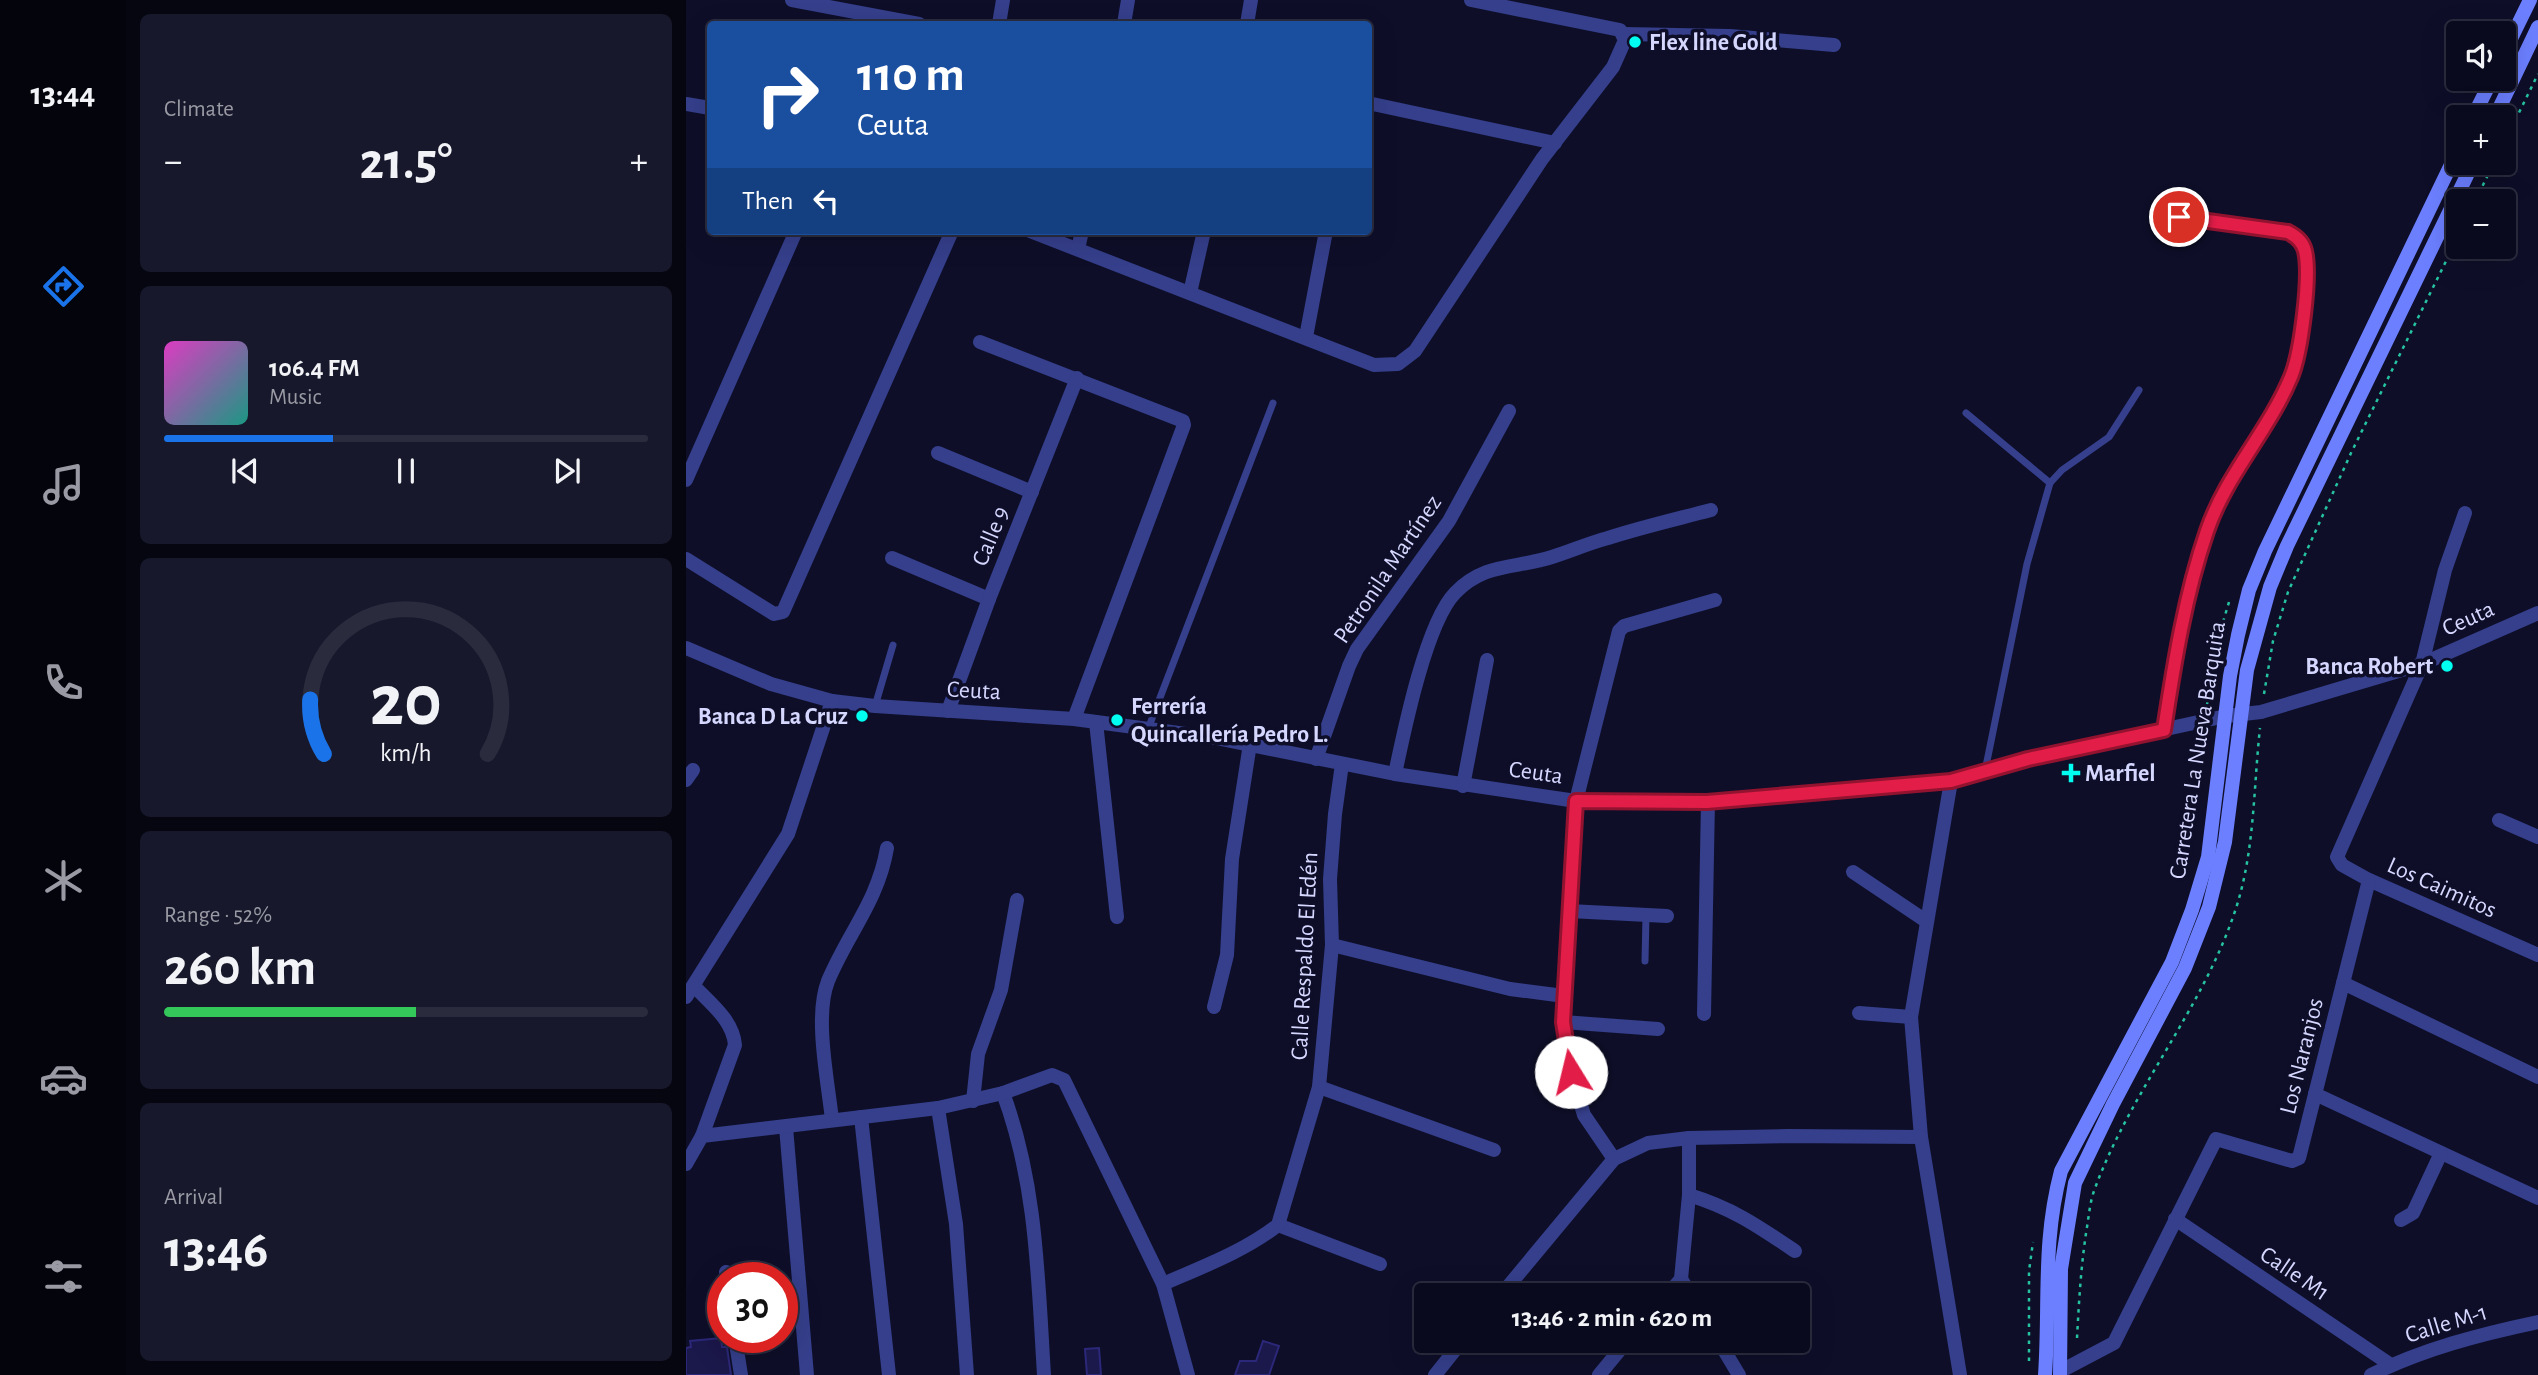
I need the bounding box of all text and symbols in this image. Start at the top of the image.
map controls [2446,21,2516,259]
button: sound [2446,21,2516,91]
place label: Flex line Gold [1649,31,1778,55]
marker: Flex line Gold [1627,34,1643,50]
icon: right [742,49,833,140]
text: 110 m [857,51,965,100]
text: 13:44 [31,78,95,110]
text: Climate [164,98,234,121]
button: + [2446,105,2516,175]
text: Ceuta [857,109,929,141]
text: 21.5° [360,136,452,188]
text: − [164,143,182,181]
text: + [630,143,648,181]
icon: left [807,182,845,220]
pin [2149,187,2209,247]
text: Then [742,188,793,214]
button: − [2446,189,2516,259]
icon: arrive [2160,198,2198,236]
icon: directions [39,262,88,311]
text: 106.4 FM [269,355,360,381]
text: Music [269,386,321,409]
icon: previous [226,452,264,490]
icon: pause [387,452,425,490]
icon: next [548,452,586,490]
icon: music [39,460,88,509]
street label: Petronila Martínez [1330,491,1446,648]
street label: Calle 9 [968,503,1014,569]
street label: Ceuta [2439,597,2498,641]
street label: Carretera La Nueva Barquita [2166,620,2230,881]
place label: Banca Robert [2305,655,2433,679]
icon: phone [39,658,88,707]
marker: Banca Robert [2439,658,2455,674]
text: 20 [370,666,442,739]
street label: Ceuta [946,678,1002,704]
place label: Ferrería Quincallería Pedro L. [1131,695,1329,747]
place label: Banca D La Cruz [698,705,848,729]
marker: Banca D La Cruz [854,708,870,724]
marker: Ferrería Quincallería Pedro L. [1109,712,1125,728]
text: km/h [380,740,432,765]
street label: Ceuta [1507,757,1564,789]
place label: Marfiel [2085,762,2156,786]
marker: Marfiel [2063,765,2079,781]
street label: Calle Respaldo El Edén [1288,851,1322,1061]
street label: Los Caimitos [2383,853,2500,923]
icon: climate [39,856,88,905]
text: Range · 52% [164,904,272,927]
text: 260 km [164,942,316,994]
street label: Los Naranjos [2276,996,2328,1117]
position arrow [1534,1035,1608,1109]
icon: car [39,1054,88,1103]
text: Arrival [164,1186,223,1209]
text: 13:46 [164,1224,268,1276]
street label: Calle M1 [2256,1242,2333,1305]
icon: filters [39,1252,88,1301]
speed limit sign: 30 [707,1262,798,1353]
street label: Calle M-1 [2402,1300,2490,1348]
text: 13:46 · 2 min · 620 m [1512,1305,1712,1331]

